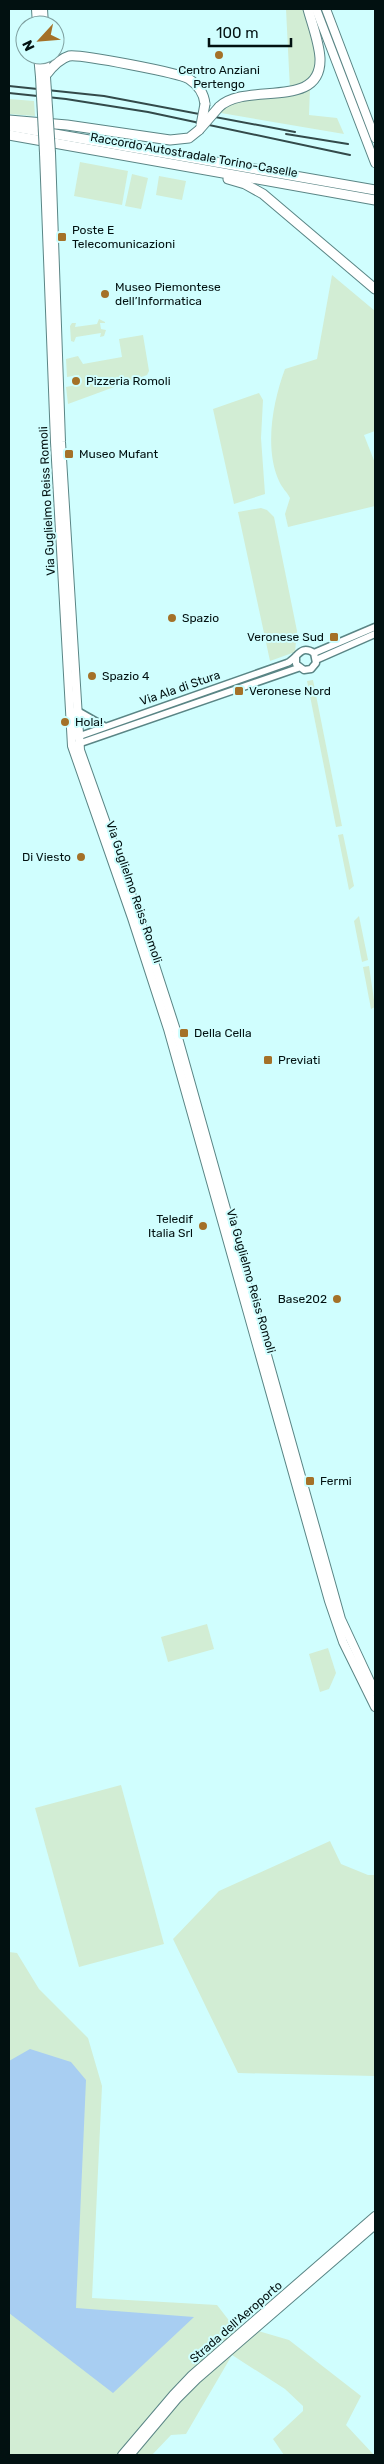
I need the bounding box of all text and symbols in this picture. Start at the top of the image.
north arrow [15,15,65,65]
scale bar [209,15,292,47]
text: 100 m [216,24,258,42]
text: N [19,37,39,54]
marker: Centro Anziani Pertengo [213,49,225,61]
place label: Centro Anziani Pertengo [178,63,260,91]
street label: Raccordo Autostradale Torino-Caselle [89,130,299,180]
place label: Poste E Telecomunicazioni [72,223,175,251]
marker: Poste E Telecomunicazioni [56,231,68,243]
place label: Museo Piemontese dell’Informatica [115,280,221,308]
marker: Museo Piemontese dell’Informatica [99,288,111,300]
place label: Pizzeria Romoli [86,374,171,388]
marker: Pizzeria Romoli [70,375,82,387]
street label: Via Guglielmo Reiss Romoli [36,426,58,576]
place label: Museo Mufant [79,447,159,461]
marker: Museo Mufant [63,448,75,460]
place label: Spazio [182,611,219,625]
marker: Spazio [166,612,178,624]
place label: Veronese Sud [247,630,324,644]
marker: Veronese Sud [328,631,340,643]
street label: Via Ala di Stura [138,668,222,708]
place label: Spazio 4 [102,669,150,683]
marker: Spazio 4 [86,670,98,682]
place label: Veronese Nord [249,684,331,698]
marker: Veronese Nord [233,685,245,697]
place label: Hola! [75,715,103,729]
marker: Hola! [59,716,71,728]
street label: Via Guglielmo Reiss Romoli [103,819,165,965]
place label: Di Viesto [22,850,71,864]
marker: Di Viesto [75,851,87,863]
place label: Della Cella [194,1026,252,1040]
marker: Della Cella [178,1027,190,1039]
place label: Previati [278,1053,320,1067]
marker: Previati [262,1054,274,1066]
street label: Via Guglielmo Reiss Romoli [224,1207,278,1355]
place label: Teledif Italia Srl [148,1212,193,1240]
marker: Teledif Italia Srl [197,1220,209,1232]
place label: Base202 [278,1292,327,1306]
marker: Base202 [331,1293,343,1305]
place label: Fermi [320,1474,352,1488]
marker: Fermi [304,1475,316,1487]
street label: Strada dell'Aeroporto [187,2278,285,2366]

